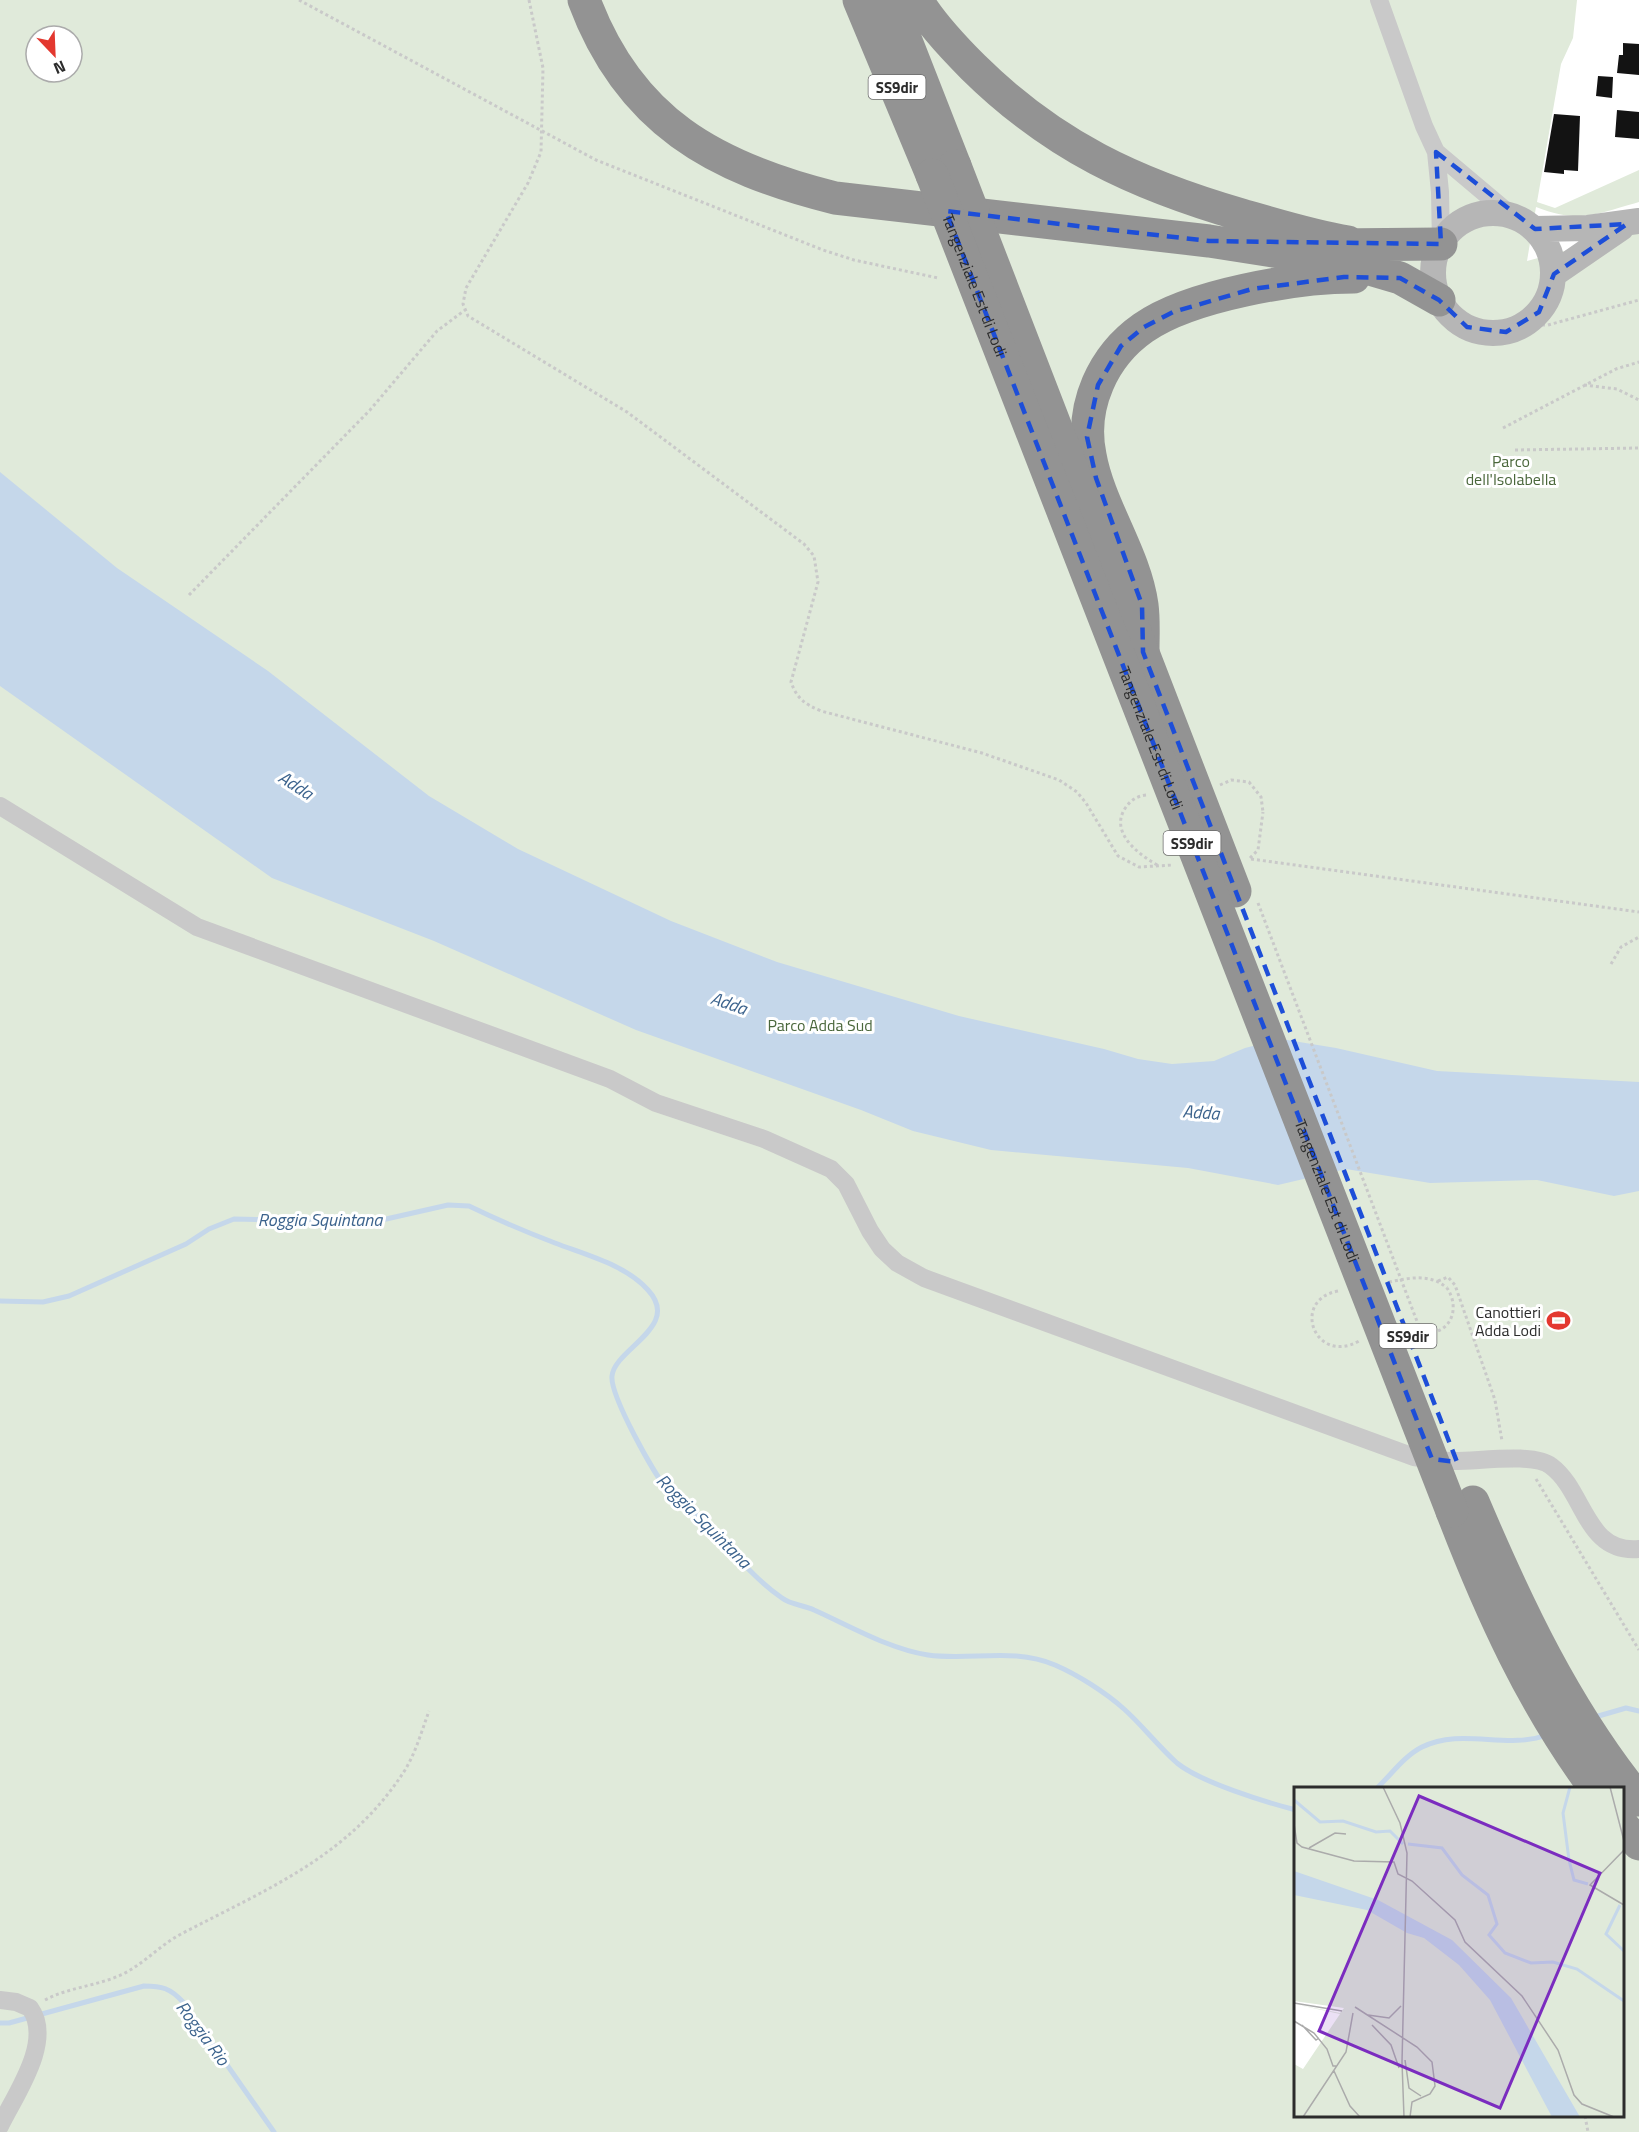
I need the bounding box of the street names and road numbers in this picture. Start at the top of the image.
road number: SS9dir [868,75,926,99]
street label: Tangenziale Est di Lodi [936,210,1013,360]
street label: Tangenziale Est di Lodi [1112,663,1190,813]
road number: SS9dir [1164,831,1220,855]
street label: Tangenziale Est di Lodi [1289,1116,1366,1266]
road number: SS9dir [1380,1324,1436,1348]

